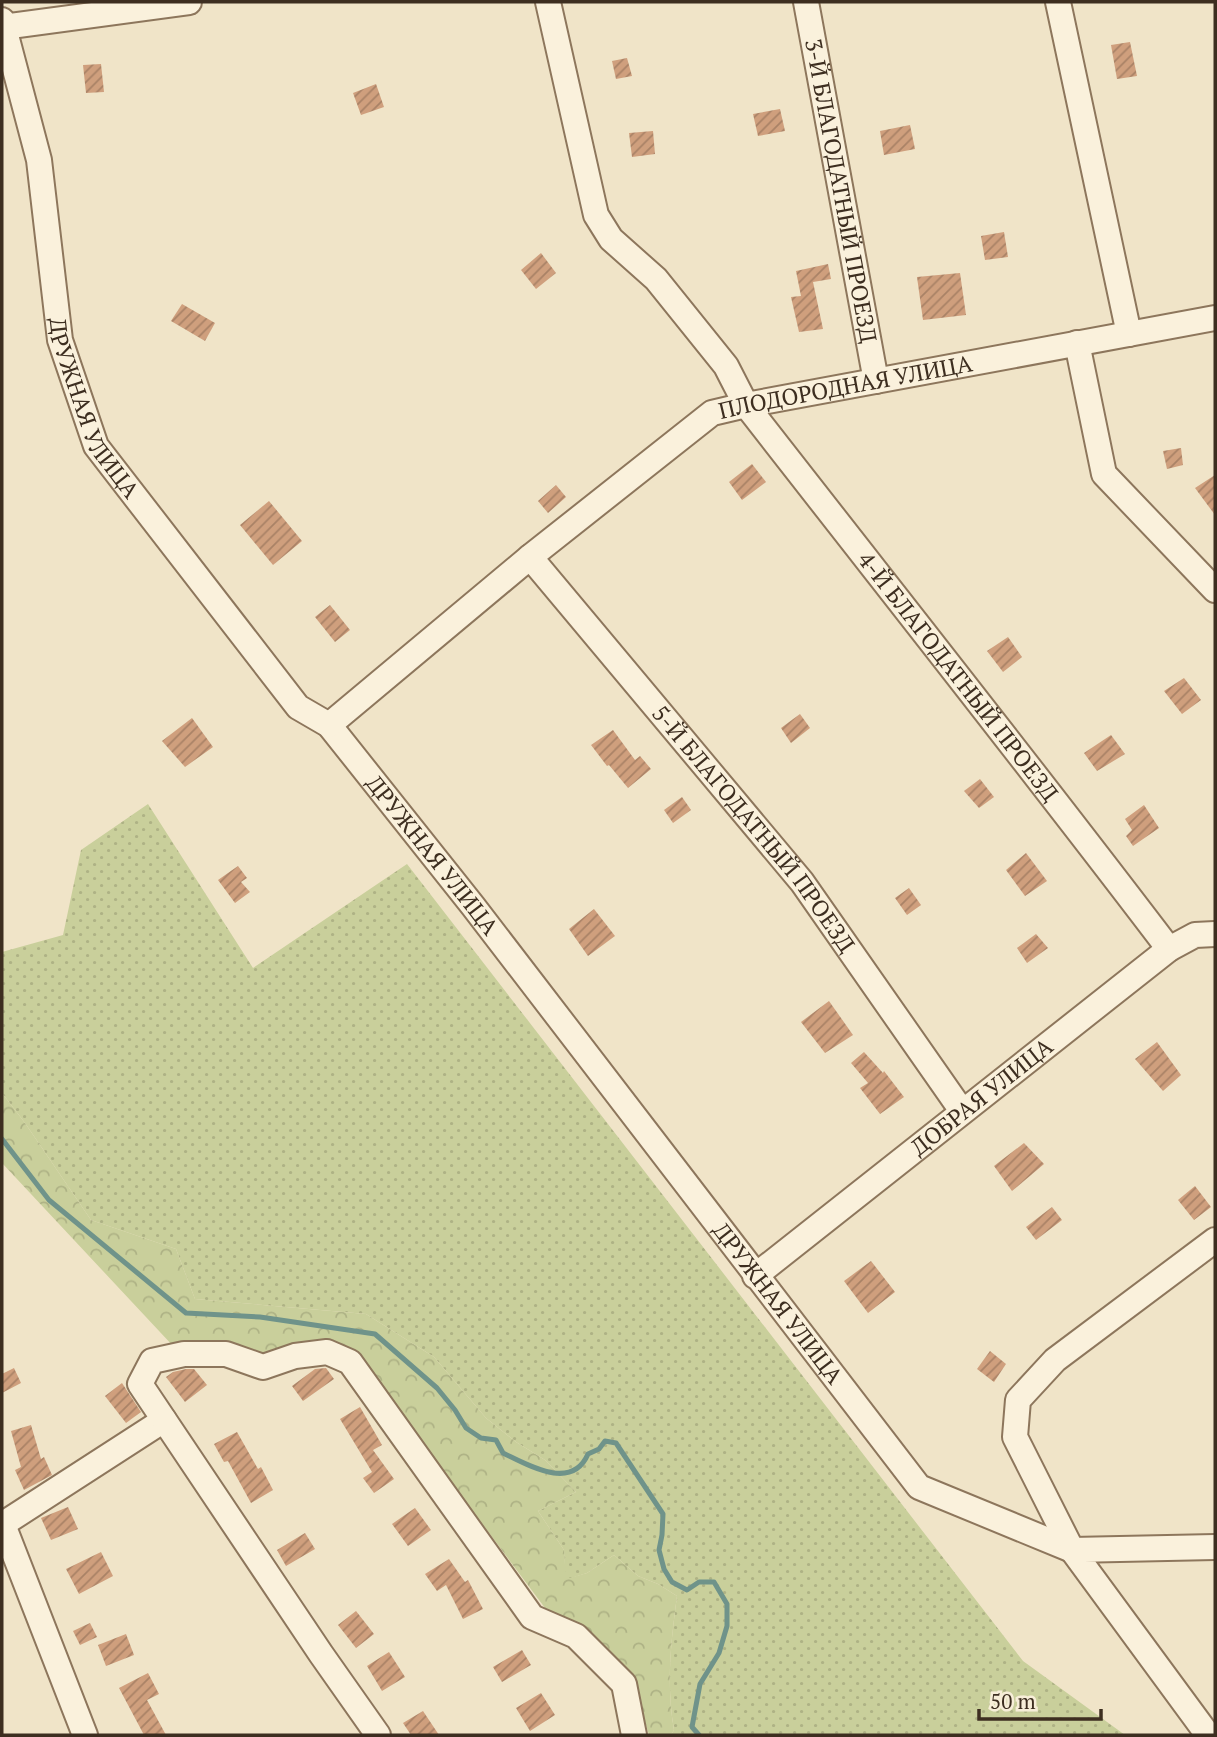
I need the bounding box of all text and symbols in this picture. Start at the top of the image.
street label: 3-Й БЛАГОДАТНЫЙ ПРОЕЗД [798,36,885,346]
street label: ДРУЖНАЯ УЛИЦА [43,316,147,505]
street label: ПЛОДОРОДНАЯ УЛИЦА [715,347,975,426]
street label: 4-Й БЛАГОДАТНЫЙ ПРОЕЗД [851,545,1066,808]
street label: 5-Й БЛАГОДАТНЫЙ ПРОЕЗД [645,698,863,959]
street label: ДРУЖНАЯ УЛИЦА [360,768,506,942]
street label: ДОБРАЯ УЛИЦА [904,1031,1059,1162]
street label: ДРУЖНАЯ УЛИЦА [706,1216,851,1391]
scale bar [979,1678,1102,1722]
text: 50 m [990,1687,1036,1715]

